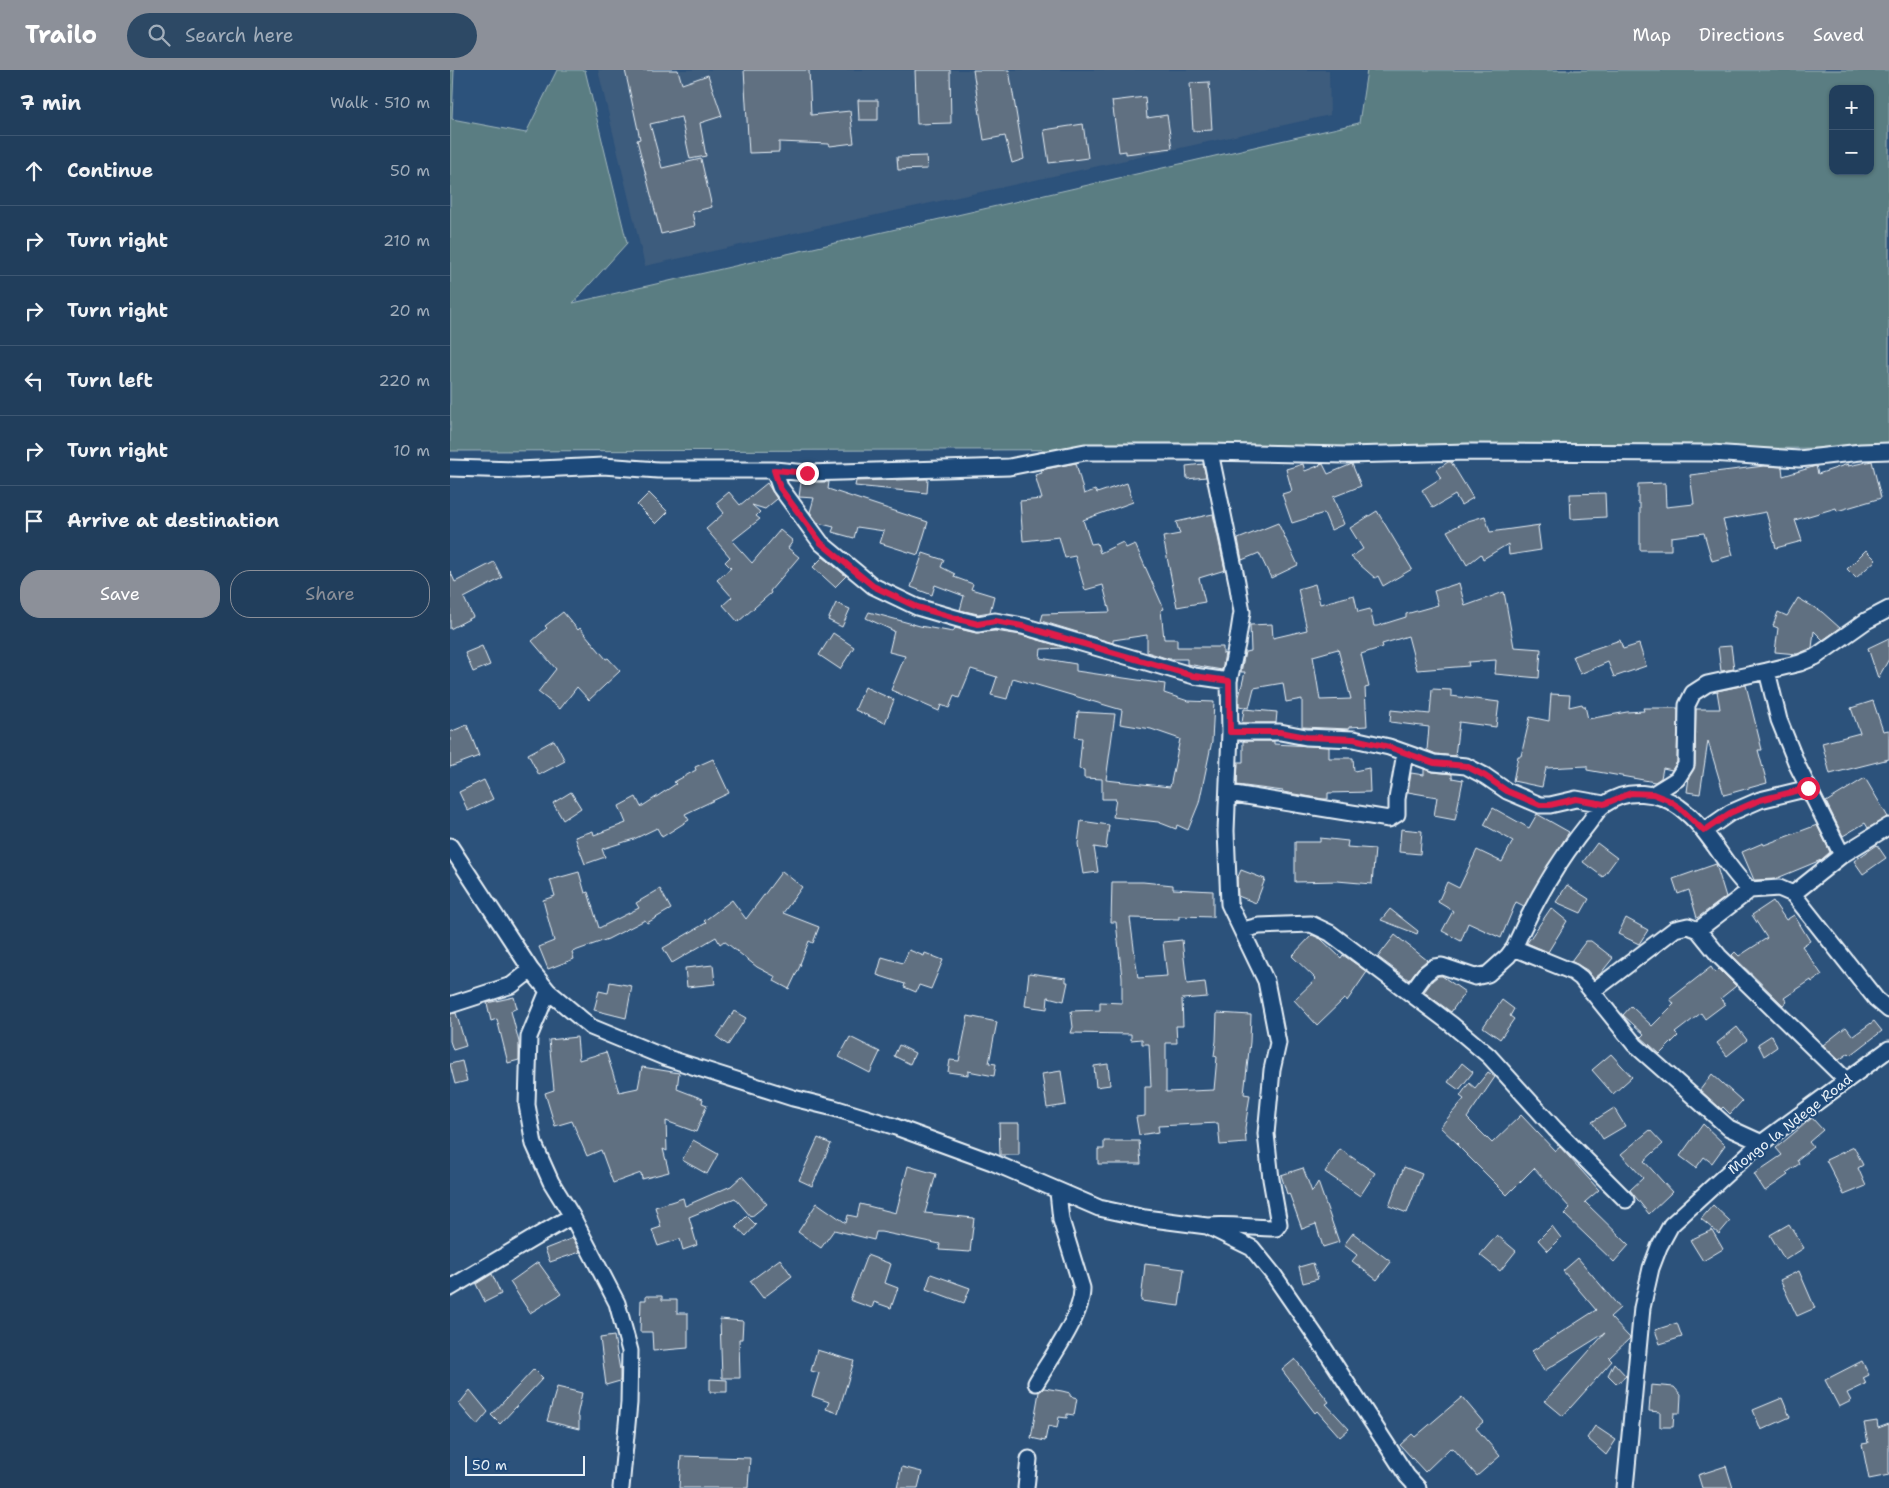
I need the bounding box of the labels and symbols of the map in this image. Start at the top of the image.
route end [796,462,819,485]
route start [1797,777,1820,800]
street label: Mongo la Ndege Road [1724,1070,1856,1178]
scale bar [465,1453,585,1476]

